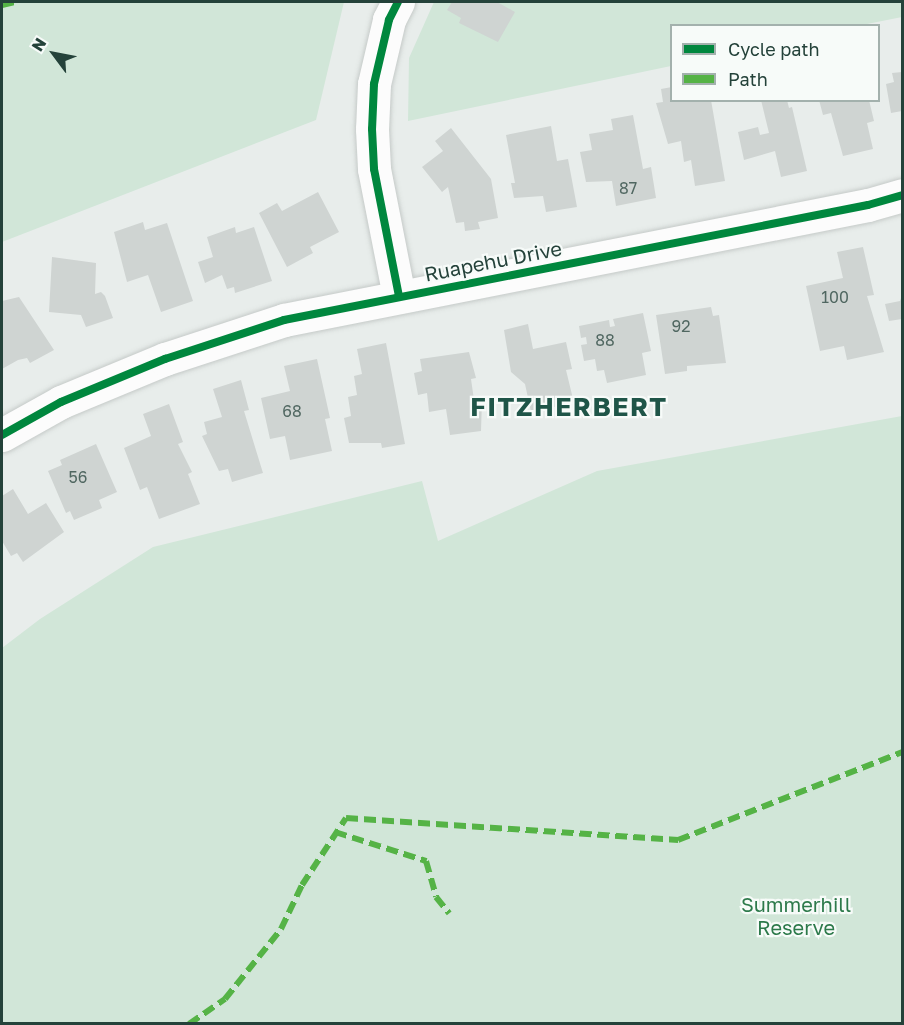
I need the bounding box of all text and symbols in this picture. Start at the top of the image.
north arrow [24,24,84,84]
legend [670,24,880,102]
text: N [27,34,50,55]
text: Cycle path [728,38,820,60]
text: Path [728,68,768,90]
house number: 87 [619,178,637,198]
street label: Ruapehu Drive [422,236,564,286]
house number: 100 [821,287,849,307]
house number: 92 [672,316,690,336]
house number: 88 [595,330,615,350]
district label: FITZHERBERT [470,391,668,423]
house number: 68 [282,401,302,421]
house number: 56 [69,467,87,487]
park label: Summerhill Reserve [741,893,851,940]

